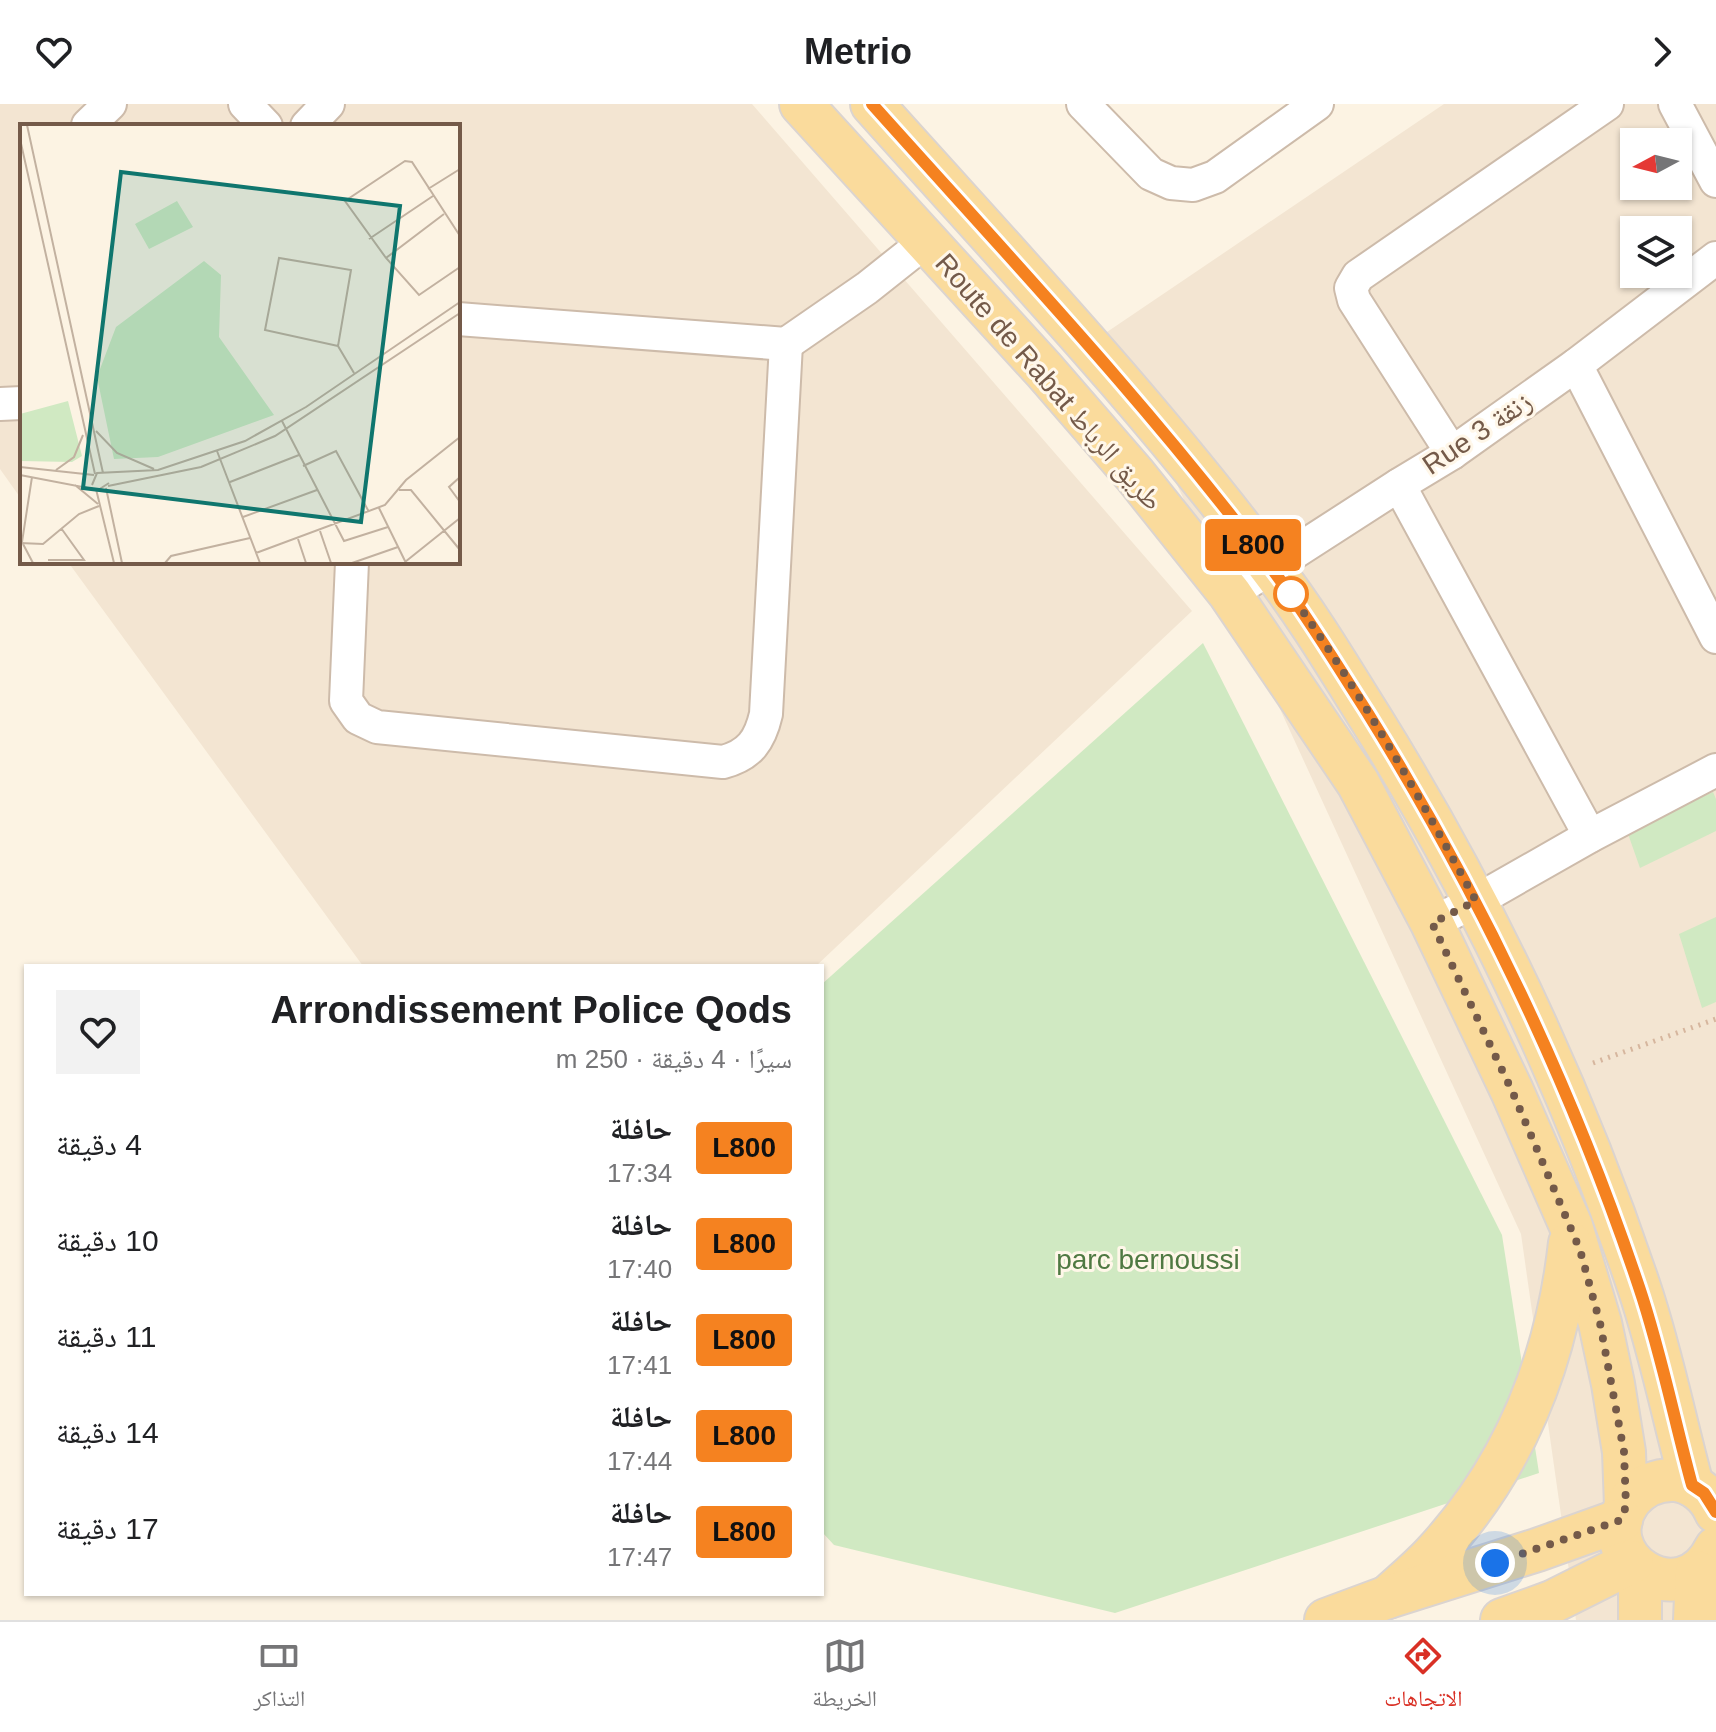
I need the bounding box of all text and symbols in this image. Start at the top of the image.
icon: heart [32,30,76,74]
icon: forward [1640,30,1684,74]
text: Metrio [804,31,912,72]
inset map [20,124,460,564]
north arrow [1620,128,1692,200]
map controls [1620,128,1692,288]
button: layers [1620,216,1692,288]
street label: Route de Rabat طريق الرباط [928,248,1169,518]
street label: Rue 3 زنقة [1417,385,1537,481]
line badge: L800 [1197,519,1309,571]
text: L800 [1221,529,1285,560]
unlabelled marker [1274,577,1308,611]
text: Arrondissement Police Qods [270,989,792,1031]
button: heart [56,990,140,1074]
text: سيرًا · 4 دقيقة · 250 m [556,1044,792,1074]
text: حافلة [610,1112,672,1145]
text: 4 دقيقة [56,1128,142,1161]
text: L800 [712,1132,776,1163]
text: 17:34 [607,1158,672,1188]
text: حافلة [610,1208,672,1241]
text: 10 دقيقة [56,1224,159,1257]
text: L800 [712,1228,776,1259]
park label: parc bernoussi [1056,1244,1240,1275]
text: 17:40 [607,1254,672,1284]
text: حافلة [610,1304,672,1337]
text: 11 دقيقة [56,1320,156,1353]
text: L800 [712,1324,776,1355]
text: 17:41 [607,1350,672,1380]
text: حافلة [610,1400,672,1433]
text: 14 دقيقة [56,1416,159,1449]
text: L800 [712,1420,776,1451]
text: 17:44 [607,1446,672,1476]
text: حافلة [610,1496,672,1529]
text: 17 دقيقة [56,1512,159,1545]
text: L800 [712,1516,776,1547]
text: 17:47 [607,1542,672,1572]
your location [1475,1543,1515,1583]
tab: التذاكر [254,1634,305,1720]
tab: الخريطة [812,1634,877,1720]
tab: الاتجاهات [1384,1634,1462,1720]

